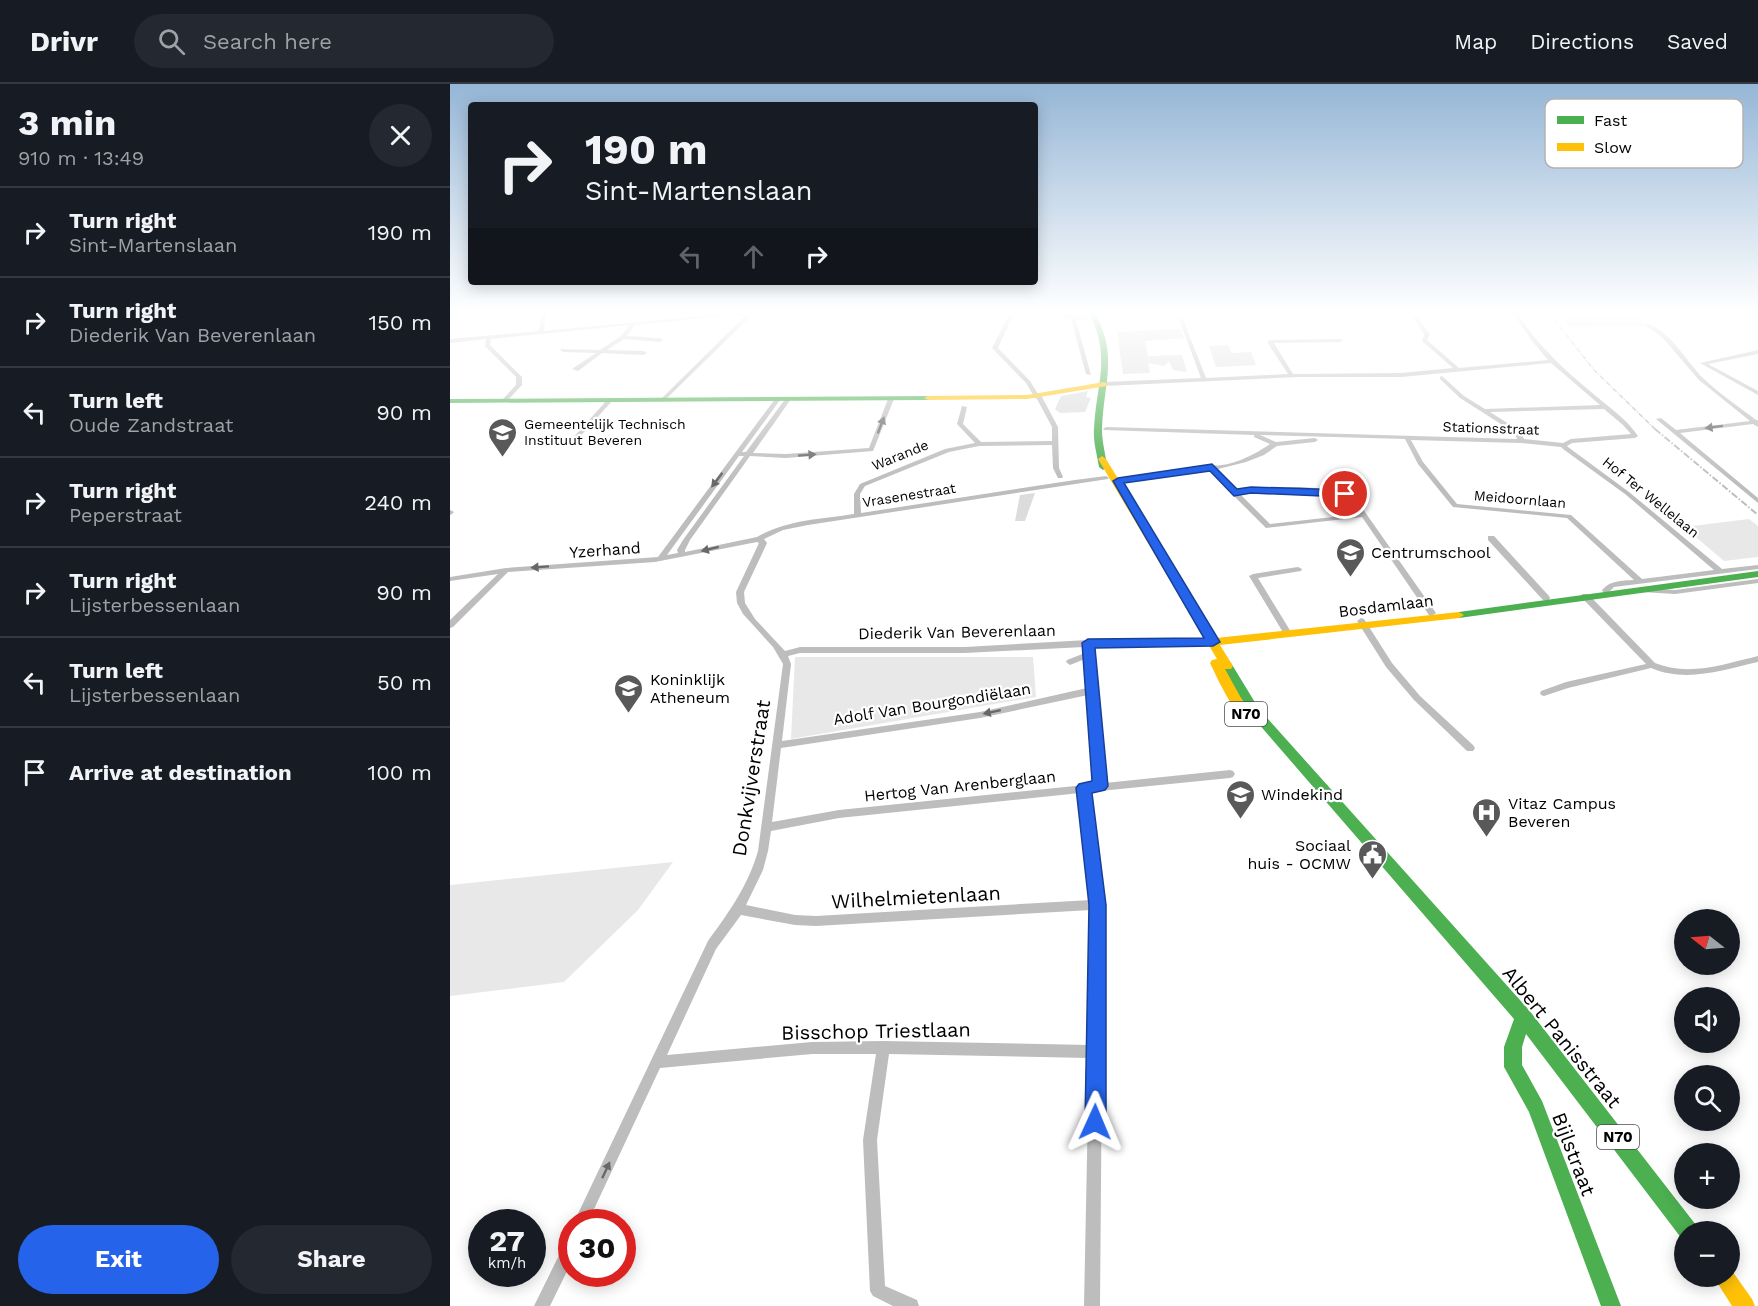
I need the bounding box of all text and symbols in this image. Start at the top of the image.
search box [134,14,554,68]
text: Drivr [30,25,98,58]
icon: search [155,25,188,58]
text: Search here [203,29,332,54]
text: Map [1454,29,1497,54]
text: Directions [1530,29,1634,54]
text: Saved [1667,29,1728,54]
legend [1545,99,1743,168]
text: 3 min [18,102,116,144]
button: close [369,104,432,167]
text: Fast [1594,111,1627,130]
text: 190 m [585,125,708,174]
icon: right [486,126,564,204]
text: Slow [1594,138,1632,157]
text: 910 m · 13:49 [18,146,144,170]
text: Sint-Martenslaan [585,175,812,207]
text: Turn right [69,208,176,233]
icon: right [18,216,51,249]
text: 190 m [368,220,432,245]
text: Sint-Martenslaan [69,233,237,257]
icon: left [674,240,707,273]
icon: ahead [737,240,770,273]
icon: right [800,240,833,273]
text: Turn right [69,298,176,323]
icon: right [18,306,51,339]
text: 150 m [368,310,432,335]
text: Diederik Van Beverenlaan [69,323,316,347]
text: Turn left [69,388,163,413]
icon: left [18,396,51,429]
text: 90 m [376,400,432,425]
text: Oude Zandstraat [69,413,233,437]
one-way arrow [876,415,886,433]
school or university icon: Gemeentelijk Technisch Instituut Beveren [487,416,519,458]
place label: Gemeentelijk Technisch Instituut Beveren [524,416,686,448]
street label: Stationsstraat [1442,418,1540,438]
one-way arrow [1705,422,1724,432]
street label: Warande [869,436,931,474]
one-way arrow [797,450,816,459]
street label: Hof Ter Wellelaan [1600,453,1702,541]
pin [1319,468,1370,519]
one-way arrow [711,472,723,488]
icon: arrive [1328,477,1361,510]
text: Turn right [69,478,176,503]
street label: Vrasenestraat [861,480,957,510]
icon: right [18,486,51,519]
street label: Meidoornlaan [1473,487,1567,511]
text: 240 m [364,490,432,515]
text: Peperstraat [69,503,182,527]
school or university icon: Centrumschool [1334,536,1366,578]
street label: Yzerhand [569,538,641,562]
place label: Centrumschool [1371,543,1491,562]
one-way arrow [701,544,720,554]
one-way arrow [531,563,550,572]
text: Turn right [69,568,176,593]
icon: right [18,576,51,609]
text: 90 m [376,580,432,605]
street label: Bosdamlaan [1337,591,1435,621]
text: Lijsterbessenlaan [69,593,240,617]
street label: Diederik Van Beverenlaan [858,621,1056,643]
text: Turn left [69,658,163,683]
icon: left [18,666,51,699]
text: 50 m [377,670,432,695]
place label: Koninklijk Atheneum [650,670,730,707]
school or university icon: Koninklijk Atheneum [613,672,645,714]
street label: Adolf Van Bourgondiëlaan [832,679,1032,729]
text: Lijsterbessenlaan [69,683,240,707]
street label: Donkvijverstraat [727,697,775,858]
road number: N70 [1225,702,1267,726]
one-way arrow [982,708,1001,717]
icon: arrive [18,756,51,789]
text: Arrive at destination [69,760,292,785]
text: 100 m [368,760,432,785]
street label: Hertog Van Arenberglaan [863,766,1057,806]
school or university icon: Windekind [1224,778,1256,820]
place label: Windekind [1261,785,1343,804]
place label: Vitaz Campus Beveren [1508,794,1616,831]
hospital icon: Vitaz Campus Beveren [1471,796,1503,838]
place label: Sociaal huis - OCMW [1247,836,1351,873]
public building icon: Sociaal huis - OCMW [1356,838,1388,880]
street label: Wilhelmietenlaan [831,881,1001,913]
north arrow [1674,909,1740,975]
map controls [1674,909,1740,1287]
street label: Albert Panisstraat [1498,961,1627,1113]
button: sound [1674,987,1740,1053]
street label: Bisschop Triestlaan [781,1017,971,1045]
button: search [1674,1065,1740,1131]
position arrow [1063,1090,1127,1154]
street label: Bijlstraat [1547,1109,1601,1200]
road number: N70 [1597,1125,1639,1149]
button: + [1674,1143,1740,1209]
one-way arrow [602,1161,611,1178]
speed limit sign: 30 [558,1209,636,1287]
button: − [1674,1221,1740,1287]
text: 27 [489,1223,525,1258]
button: Exit [18,1225,219,1294]
button: Share [231,1225,432,1294]
text: km/h [488,1254,526,1272]

